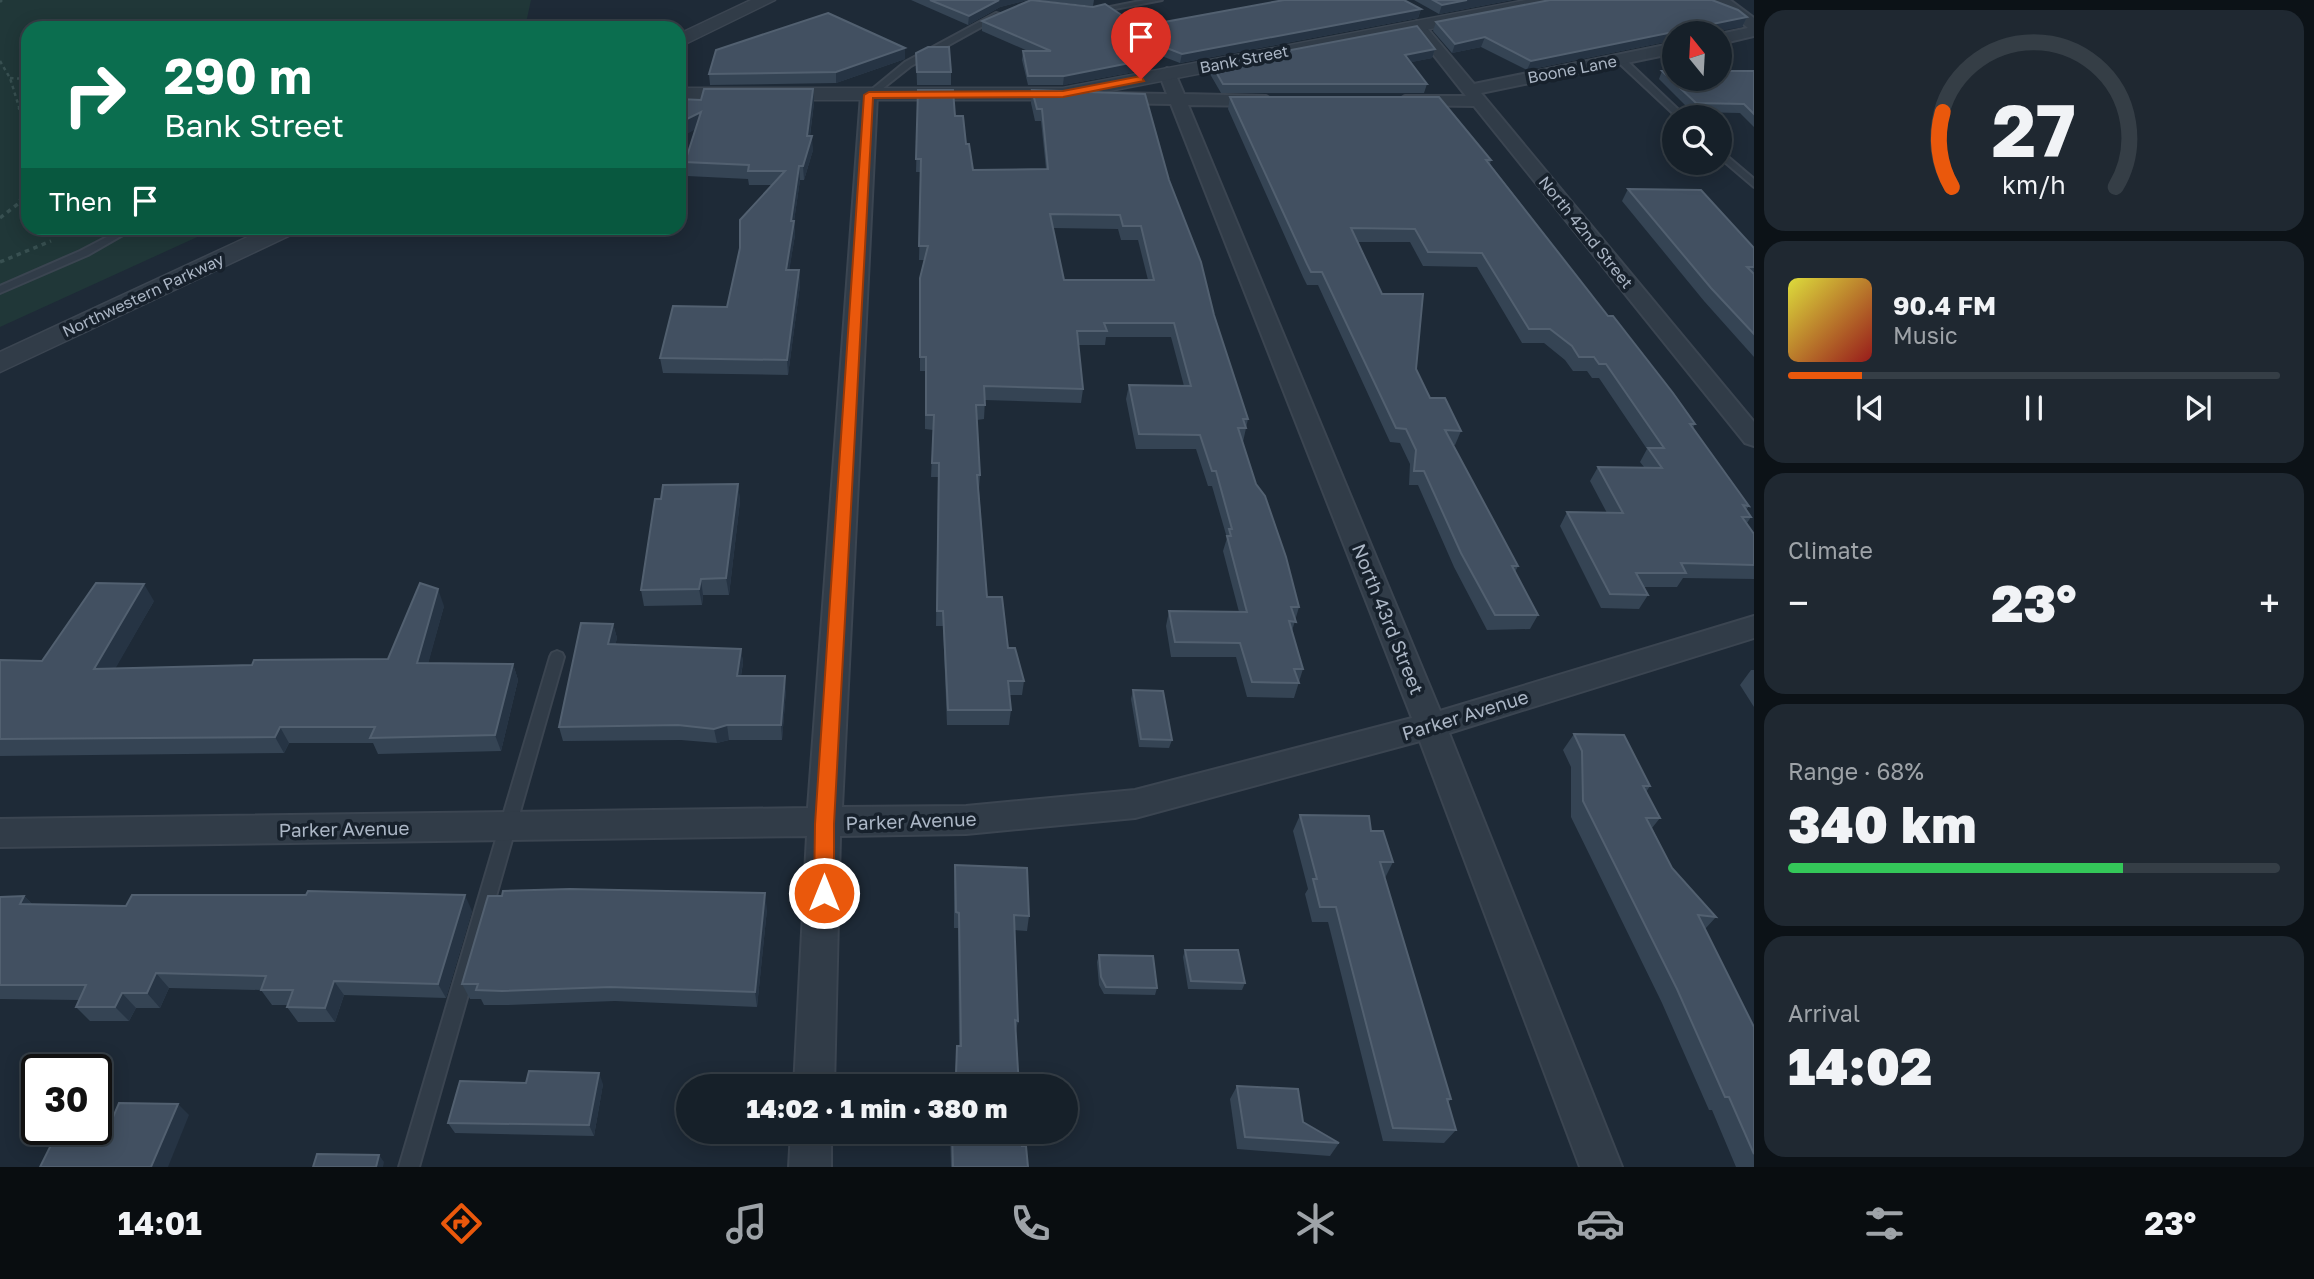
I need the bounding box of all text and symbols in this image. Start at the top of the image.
pin [1111,7,1171,79]
icon: arrive [1122,18,1160,56]
north arrow [1662,21,1732,91]
map controls [1662,21,1732,175]
street label: Bank Street [1198,41,1290,77]
text: 290 m [164,46,312,105]
icon: right [49,49,140,140]
street label: Boone Lane [1526,51,1618,87]
text: 27 [1992,86,2076,173]
button: search [1662,105,1732,175]
text: Bank Street [164,106,344,144]
text: km/h [2002,169,2066,200]
street label: North 42nd Street [1535,172,1637,292]
icon: arrive [126,182,164,220]
text: Then [49,186,112,217]
street label: Northwestern Parkway [59,249,227,341]
text: 90.4 FM [1893,290,1996,321]
text: Music [1893,321,1958,349]
icon: previous [1851,389,1889,427]
icon: pause [2015,389,2053,427]
icon: next [2179,389,2217,427]
text: Climate [1788,536,1873,564]
street label: North 43rd Street [1348,540,1429,697]
text: 23° [1991,571,2077,633]
text: − [1788,580,1809,625]
text: + [2259,580,2280,625]
street label: Parker Avenue [1399,684,1531,745]
text: Range · 68% [1788,757,1924,785]
text: 340 km [1788,792,1976,854]
street label: Parker Avenue [845,807,977,834]
street label: Parker Avenue [278,816,410,841]
position arrow [787,856,861,930]
text: Arrival [1788,999,1860,1027]
text: 14:02 [1788,1034,1932,1096]
speed limit sign: 30 [21,1054,112,1145]
text: 14:02 · 1 min · 380 m [747,1093,1008,1124]
icon: directions [437,1199,486,1248]
icon: music [722,1199,771,1248]
icon: phone [1006,1199,1055,1248]
icon: climate [1291,1199,1340,1248]
icon: car [1576,1199,1625,1248]
icon: filters [1860,1199,1909,1248]
text: 14:01 [118,1204,202,1242]
text: 23° [2145,1204,2196,1242]

